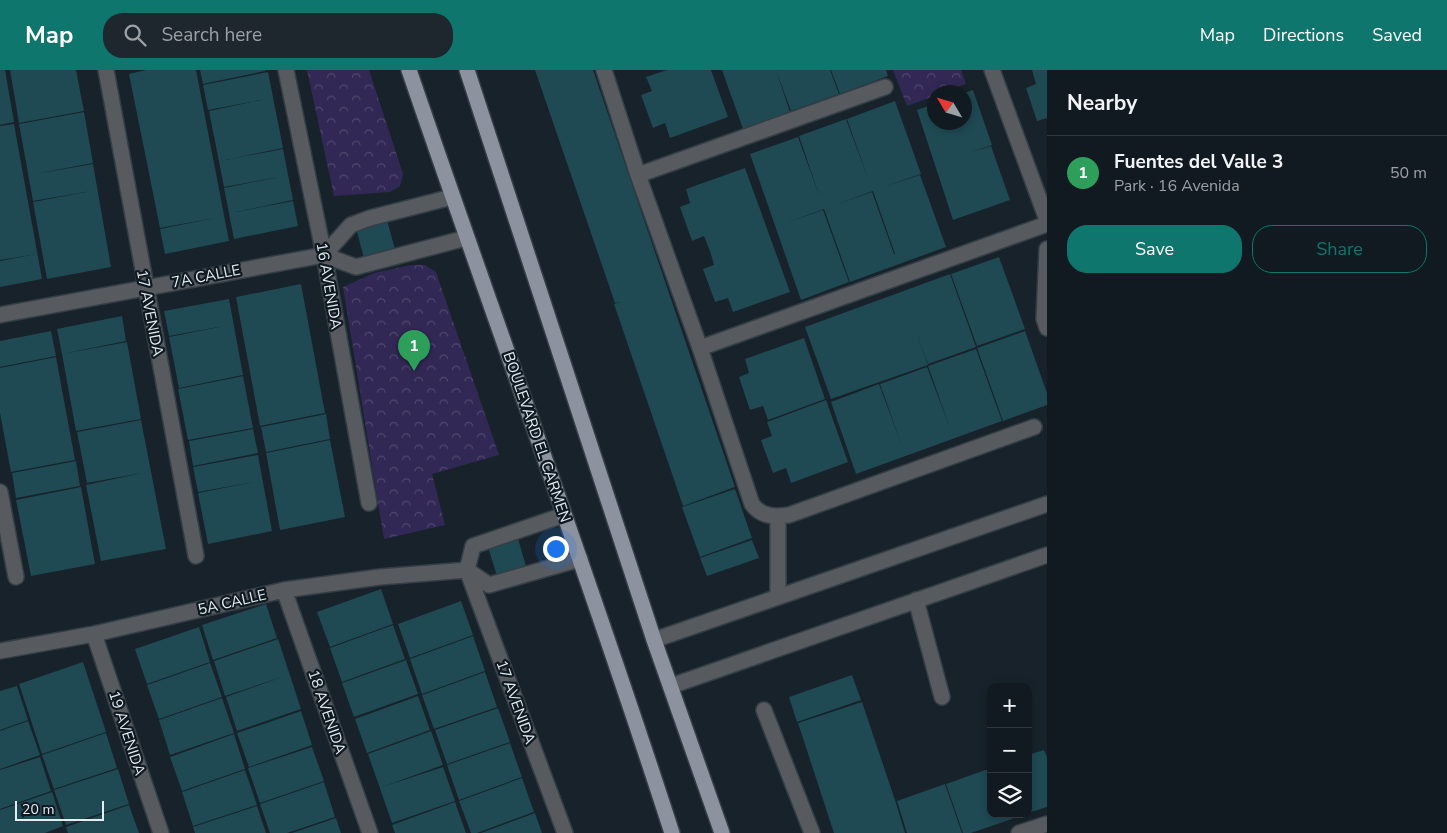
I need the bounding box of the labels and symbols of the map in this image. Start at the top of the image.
north arrow [927,85,972,130]
street label: 16 AVENIDA [312,241,346,331]
street label: 7A CALLE [170,260,242,292]
street label: 17 AVENIDA [132,268,168,358]
pin: 1 [398,330,430,371]
street label: BOULEVARD EL CARMEN [498,349,576,525]
your location [543,536,569,562]
street label: 5A CALLE [196,584,268,620]
street label: 17 AVENIDA [492,657,540,747]
street label: 18 AVENIDA [303,667,351,757]
street label: 19 AVENIDA [104,688,150,778]
scale bar [15,798,104,821]

